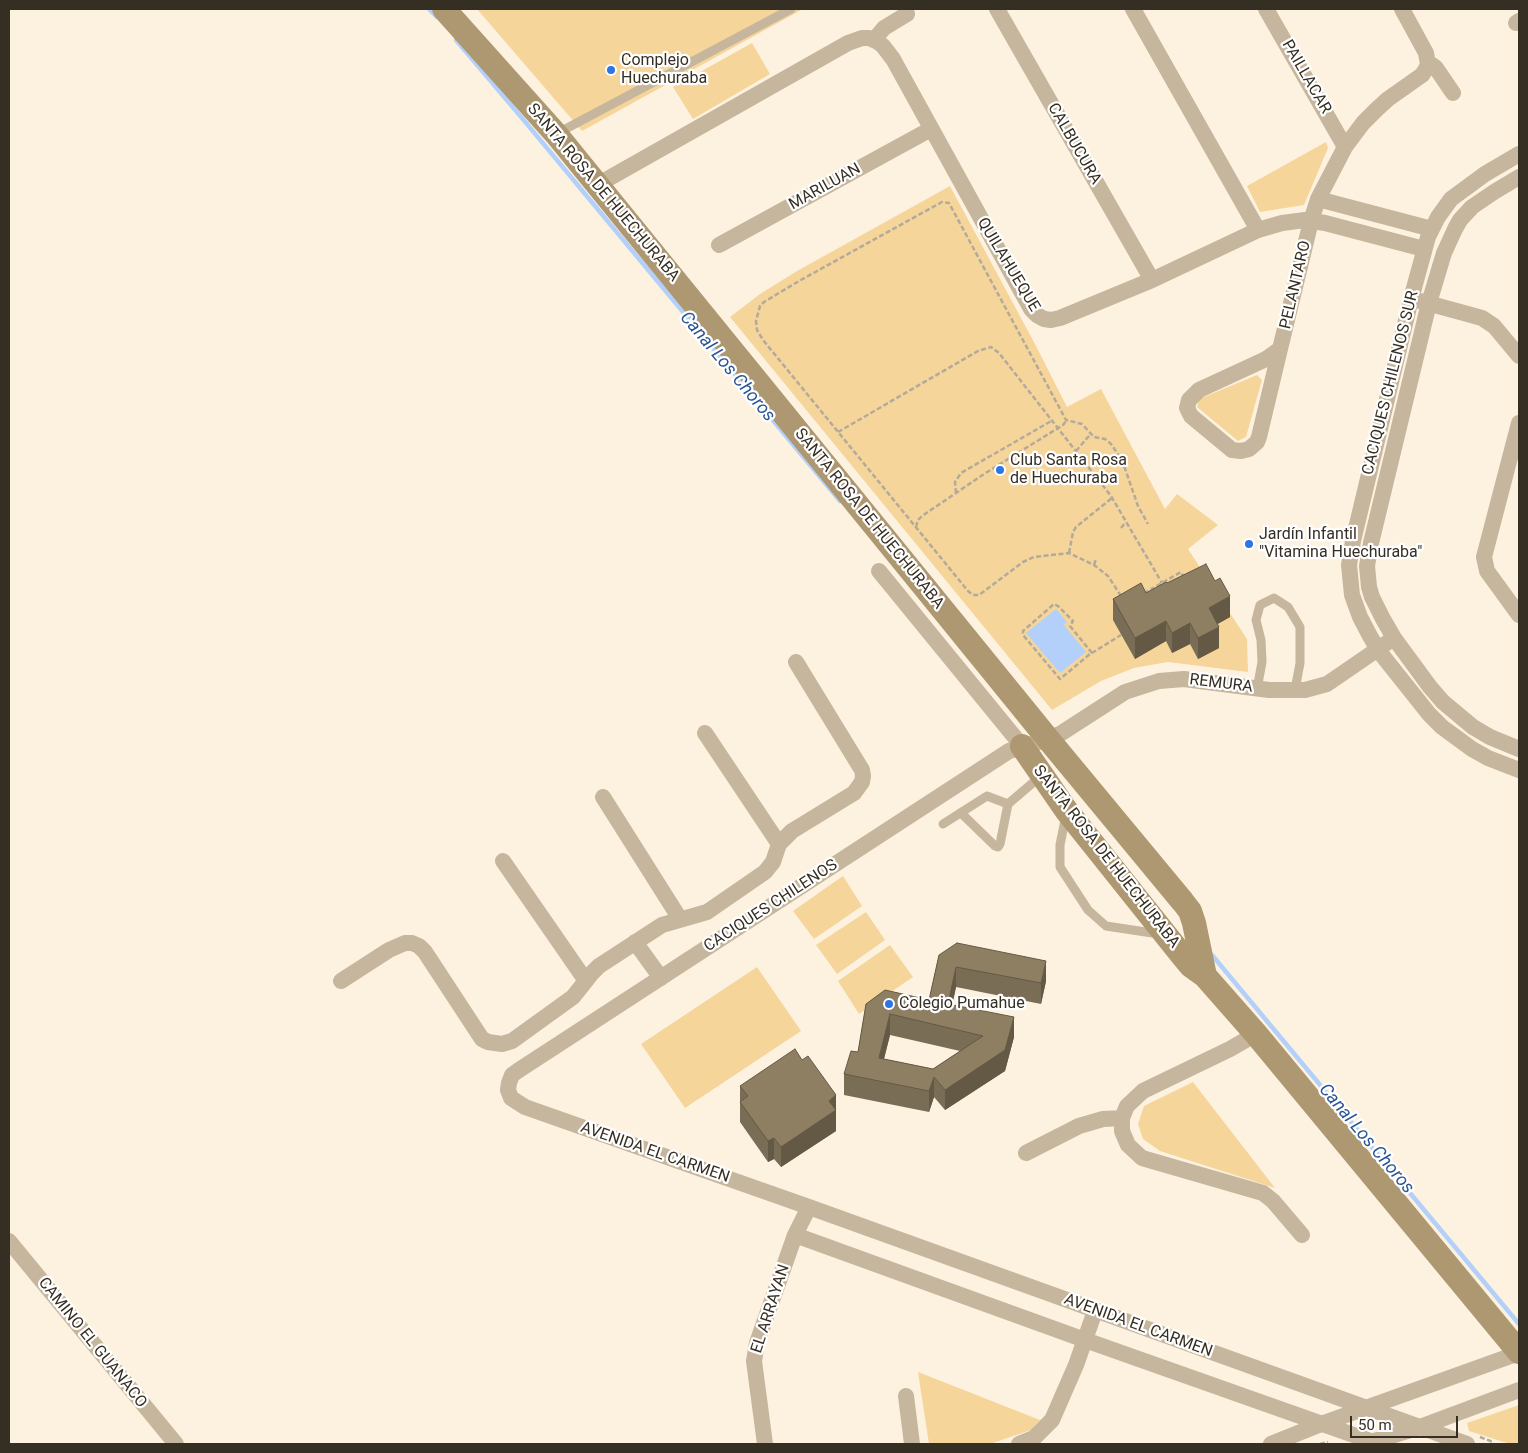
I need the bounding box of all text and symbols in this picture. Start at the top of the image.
street label: PAILLACAR [1277,37,1335,117]
place label: Complejo Huechuraba [621,51,707,89]
marker: Complejo Huechuraba [605,64,617,76]
street label: SANTA ROSA DE HUECHURABA [523,100,683,286]
street label: CALBUCURA [1043,100,1105,188]
street label: MARILUAN [786,159,864,215]
street label: QUILAHUEQUE [972,214,1044,316]
street label: PELANTARO [1277,239,1315,331]
street label: CACIQUES CHILENOS SUR [1359,289,1423,477]
water label: Canal Los Choros [675,308,779,426]
street label: SANTA ROSA DE HUECHURABA [790,425,948,613]
place label: Club Santa Rosa de Huechuraba [1010,451,1127,489]
marker: Club Santa Rosa de Huechuraba [994,464,1006,476]
place label: Jardín Infantil "Vitamina Huechuraba" [1259,525,1422,563]
marker: Jardín Infantil "Vitamina Huechuraba" [1243,538,1255,550]
street label: REMURA [1188,671,1254,697]
street label: SANTA ROSA DE HUECHURABA [1029,762,1183,952]
street label: CACIQUES CHILENOS [701,856,841,956]
place label: Colegio Pumahue [899,994,1025,1014]
marker: Colegio Pumahue [883,998,895,1010]
water label: Canal Los Choros [1314,1080,1418,1198]
street label: AVENIDA EL CARMEN [578,1118,732,1188]
street label: EL ARRAYAN [748,1262,794,1356]
street label: CAMINO EL GUANACO [34,1274,150,1412]
street label: AVENIDA EL CARMEN [1061,1290,1215,1362]
scale bar [1353,1406,1460,1438]
text: 50 m [1358,1416,1392,1434]

